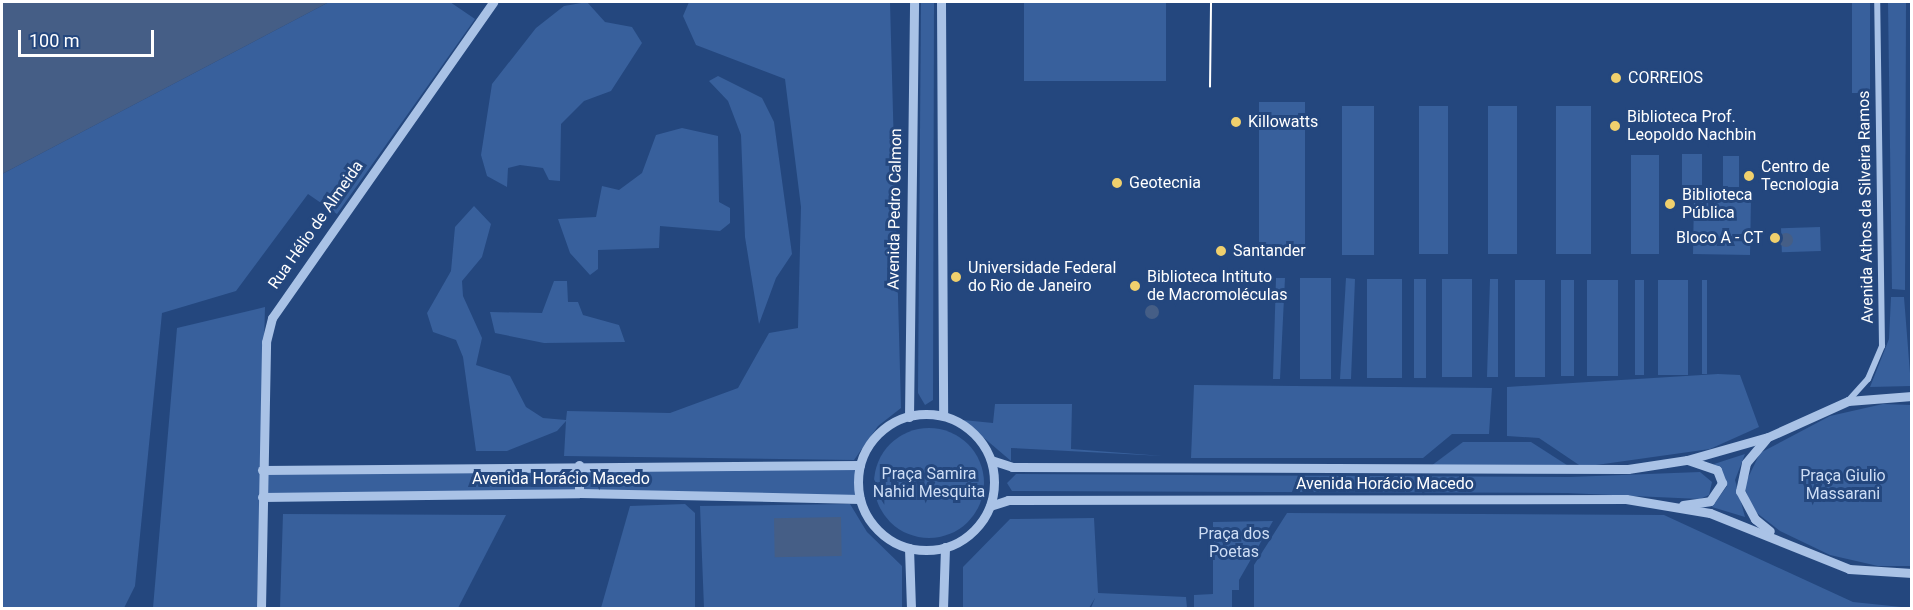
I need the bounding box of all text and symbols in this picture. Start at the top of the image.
scale bar [21,18,158,56]
text: 100 m [29,30,80,51]
place label: CORREIOS [1628,68,1703,88]
marker: CORREIOS [1609,71,1623,85]
street label: Avenida Athos da Silveira Ramos [1854,90,1878,324]
place label: Biblioteca Prof. Leopoldo Nachbin [1627,107,1756,145]
place label: Killowatts [1248,112,1318,132]
marker: Killowatts [1229,115,1243,129]
marker: Biblioteca Prof. Leopoldo Nachbin [1608,119,1622,133]
street label: Avenida Pedro Calmon [884,128,906,290]
street label: Rua Hélio de Almeida [265,157,367,293]
place label: Centro de Tecnologia [1761,157,1839,195]
marker: Centro de Tecnologia [1742,169,1756,183]
place label: Geotecnia [1129,173,1201,193]
marker: Geotecnia [1110,176,1124,190]
place label: Biblioteca Pública [1682,185,1753,223]
marker: Biblioteca Pública [1663,197,1677,211]
place label: Bloco A - CT [1676,228,1763,248]
marker: Bloco A - CT [1768,231,1782,245]
place label: Santander [1233,241,1306,261]
marker: Santander [1214,244,1228,258]
place label: Universidade Federal do Rio de Janeiro [968,258,1116,296]
place label: Biblioteca Intituto de Macromoléculas [1147,267,1287,305]
marker: Universidade Federal do Rio de Janeiro [949,270,963,284]
marker: Biblioteca Intituto de Macromoléculas [1128,279,1142,293]
park label: Praça Samira Nahid Mesquita [873,464,985,502]
park label: Praça Giulio Massarani [1800,466,1886,504]
street label: Avenida Horácio Macedo [472,469,650,489]
street label: Avenida Horácio Macedo [1296,474,1474,494]
park label: Praça dos Poetas [1198,524,1270,562]

